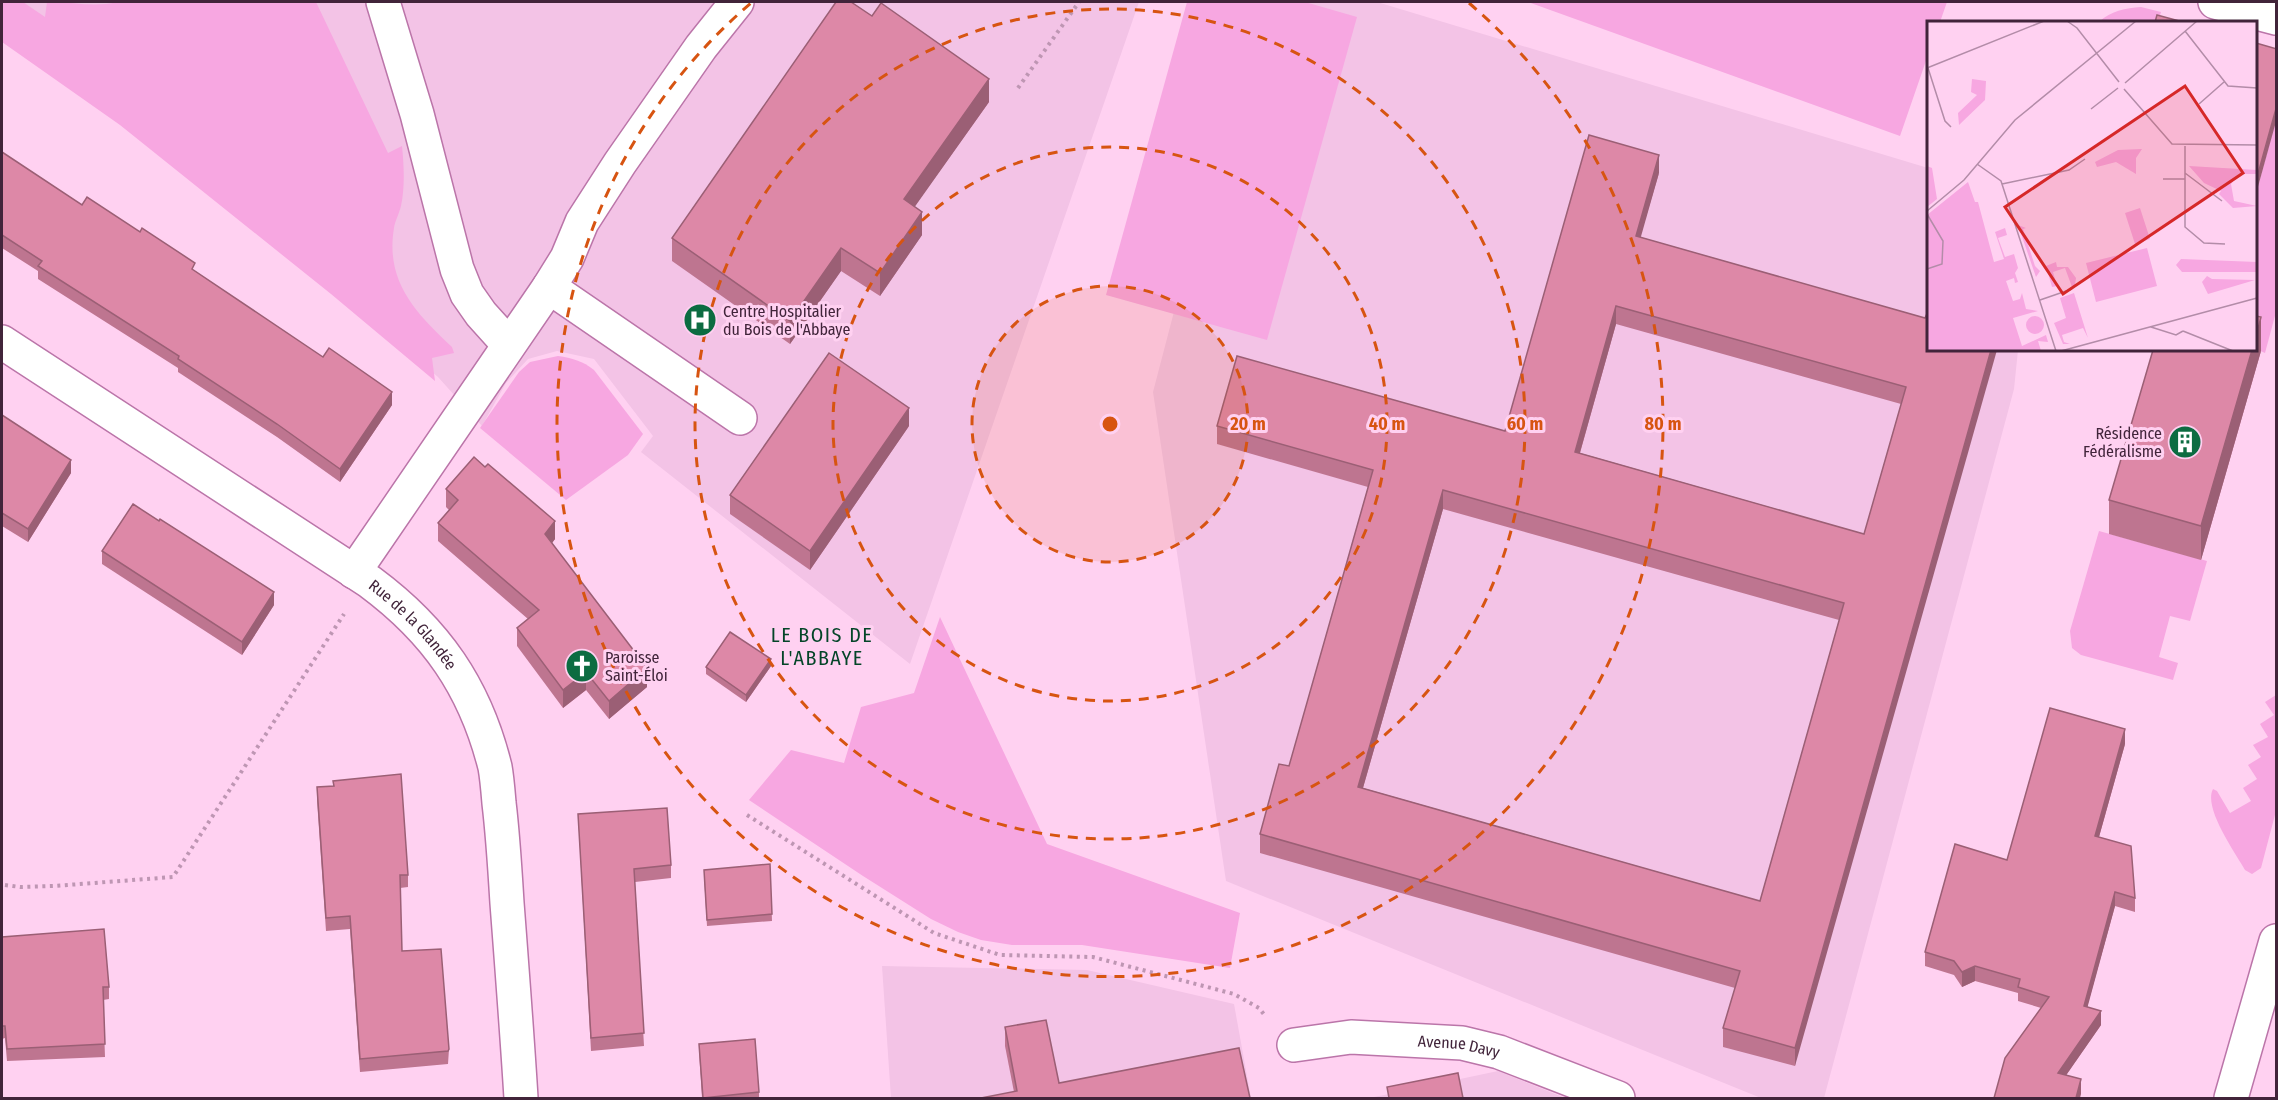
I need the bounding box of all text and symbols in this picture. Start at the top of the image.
inset map [1927,21,2257,351]
hospital icon: Centre Hospitalier du Bois de l'Abbaye [682,302,718,338]
place label: Centre Hospitalier du Bois de l'Abbaye [723,302,850,339]
text: 20 m [1229,413,1266,435]
text: 40 m [1369,413,1405,435]
text: 60 m [1507,413,1543,435]
text: 80 m [1645,413,1681,435]
centre of rings [1100,414,1120,434]
place label: Résidence Fédéralisme [2083,424,2162,461]
building icon: Résidence Fédéralisme [2167,424,2203,460]
street label: Rue de la Glandée [365,576,461,673]
district label: LE BOIS DE L'ABBAYE [771,623,873,670]
church icon: Paroisse Saint-Éloi [564,648,600,684]
place label: Paroisse Saint-Éloi [605,648,668,685]
street label: Avenue Davy [1417,1032,1503,1062]

